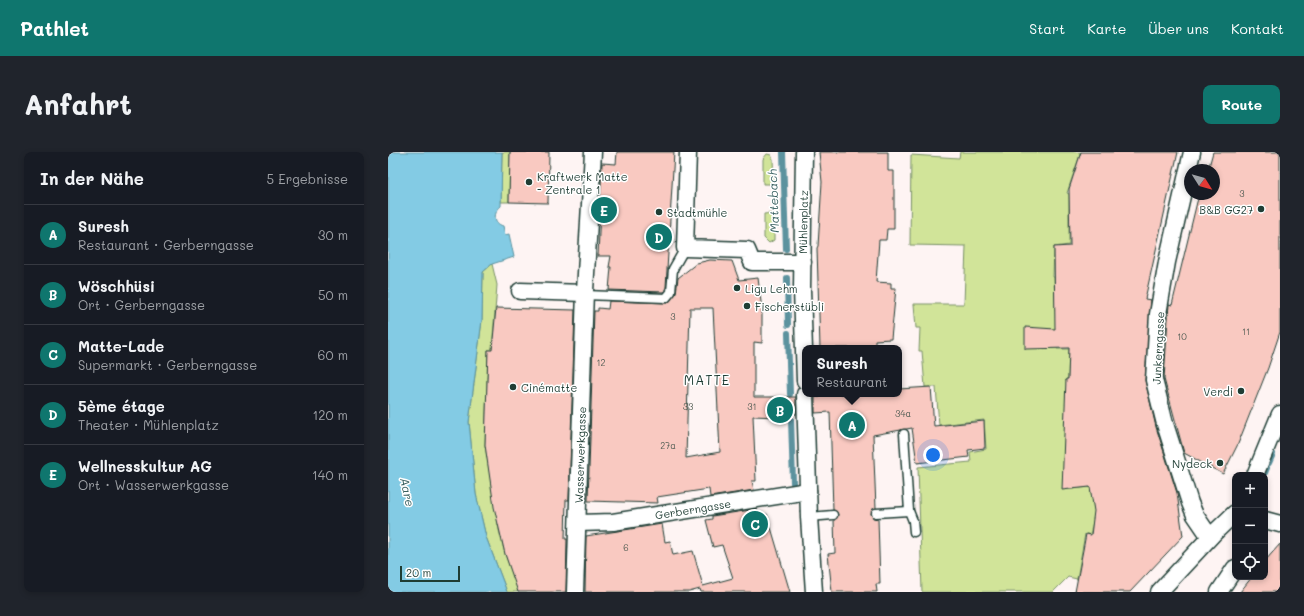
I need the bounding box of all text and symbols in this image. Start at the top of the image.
text: Pathlet [20,16,89,41]
text: Start [1029,19,1065,38]
text: Karte [1087,19,1126,38]
text: Über uns [1148,19,1209,38]
text: Kontakt [1231,19,1284,38]
button: Route [1203,85,1280,124]
text: Anfahrt [24,86,132,122]
north arrow [1184,164,1220,200]
text: In der Nähe [40,167,144,189]
place label: Kraftwerk Matte - Zentrale 1 [537,169,628,197]
water label: Mattebach [764,169,782,233]
text: 5 Ergebnisse [267,170,348,187]
marker: Kraftwerk Matte - Zentrale 1 [524,177,534,187]
house number: 3 [1239,188,1245,199]
street label: Mühlenplatz [795,190,811,254]
pin: E [591,195,617,225]
place label: B&B GG27 [1199,202,1253,217]
marker: B&B GG27 [1256,204,1266,214]
place label: Stadtmühle [667,205,727,220]
marker: Stadtmühle [654,207,664,217]
text: Suresh [78,216,129,236]
pin: D [646,222,672,252]
text: A [48,226,58,243]
text: 30 m [318,226,348,243]
text: Restaurant · Gerberngasse [78,236,254,253]
text: Wöschhüsi [78,276,155,296]
place label: Ligu Lehm [745,281,798,296]
marker: Ligu Lehm [732,283,742,293]
text: B [49,286,57,303]
text: 50 m [318,286,348,303]
text: Ort · Gerberngasse [78,296,205,313]
place label: Fischerstübli [755,299,824,314]
marker: Fischerstübli [742,301,752,311]
house number: 3 [670,311,676,322]
street label: Junkerngasse [1149,311,1167,385]
house number: 11 [1242,326,1250,337]
house number: 10 [1177,331,1187,342]
text: Matte-Lade [78,336,164,356]
popup [802,345,902,397]
text: C [48,346,58,363]
text: 60 m [318,346,348,363]
text: Suresh [816,353,867,373]
text: Supermarkt · Gerberngasse [78,356,257,373]
house number: 12 [596,357,606,368]
district label: MATTE [684,371,730,388]
text: Restaurant [816,373,888,390]
place label: Cinématte [521,380,577,395]
marker: Cinématte [508,382,518,392]
place label: Verdi [1203,384,1233,399]
marker: Verdi [1236,386,1246,396]
pin: B [767,395,793,425]
text: 5ème étage [78,396,165,416]
house number: 33 [683,401,693,412]
house number: 31 [747,401,757,412]
text: D [48,406,58,423]
text: 120 m [312,406,348,423]
street label: Wasserwerkgasse [571,406,589,504]
house number: 34a [895,408,911,419]
pin: A [839,410,865,440]
text: Theater · Mühlenplatz [78,416,219,433]
house number: 27a [660,440,676,451]
your location [923,445,943,465]
text: Wellnesskultur AG [78,456,212,476]
place label: Nydeck [1172,456,1212,471]
marker: Nydeck [1215,458,1225,468]
text: E [49,466,57,483]
text: 140 m [312,466,348,483]
map controls [1232,472,1268,580]
button: + [1232,472,1268,508]
text: Ort · Wasserwerkgasse [78,476,229,493]
water label: Aare [397,476,419,508]
street label: Gerberngasse [654,496,732,522]
button: − [1232,508,1268,544]
pin: C [742,509,768,539]
house number: 6 [623,542,629,553]
button: locate [1232,544,1268,580]
scale bar [400,564,460,583]
text: 20 m [406,565,431,580]

